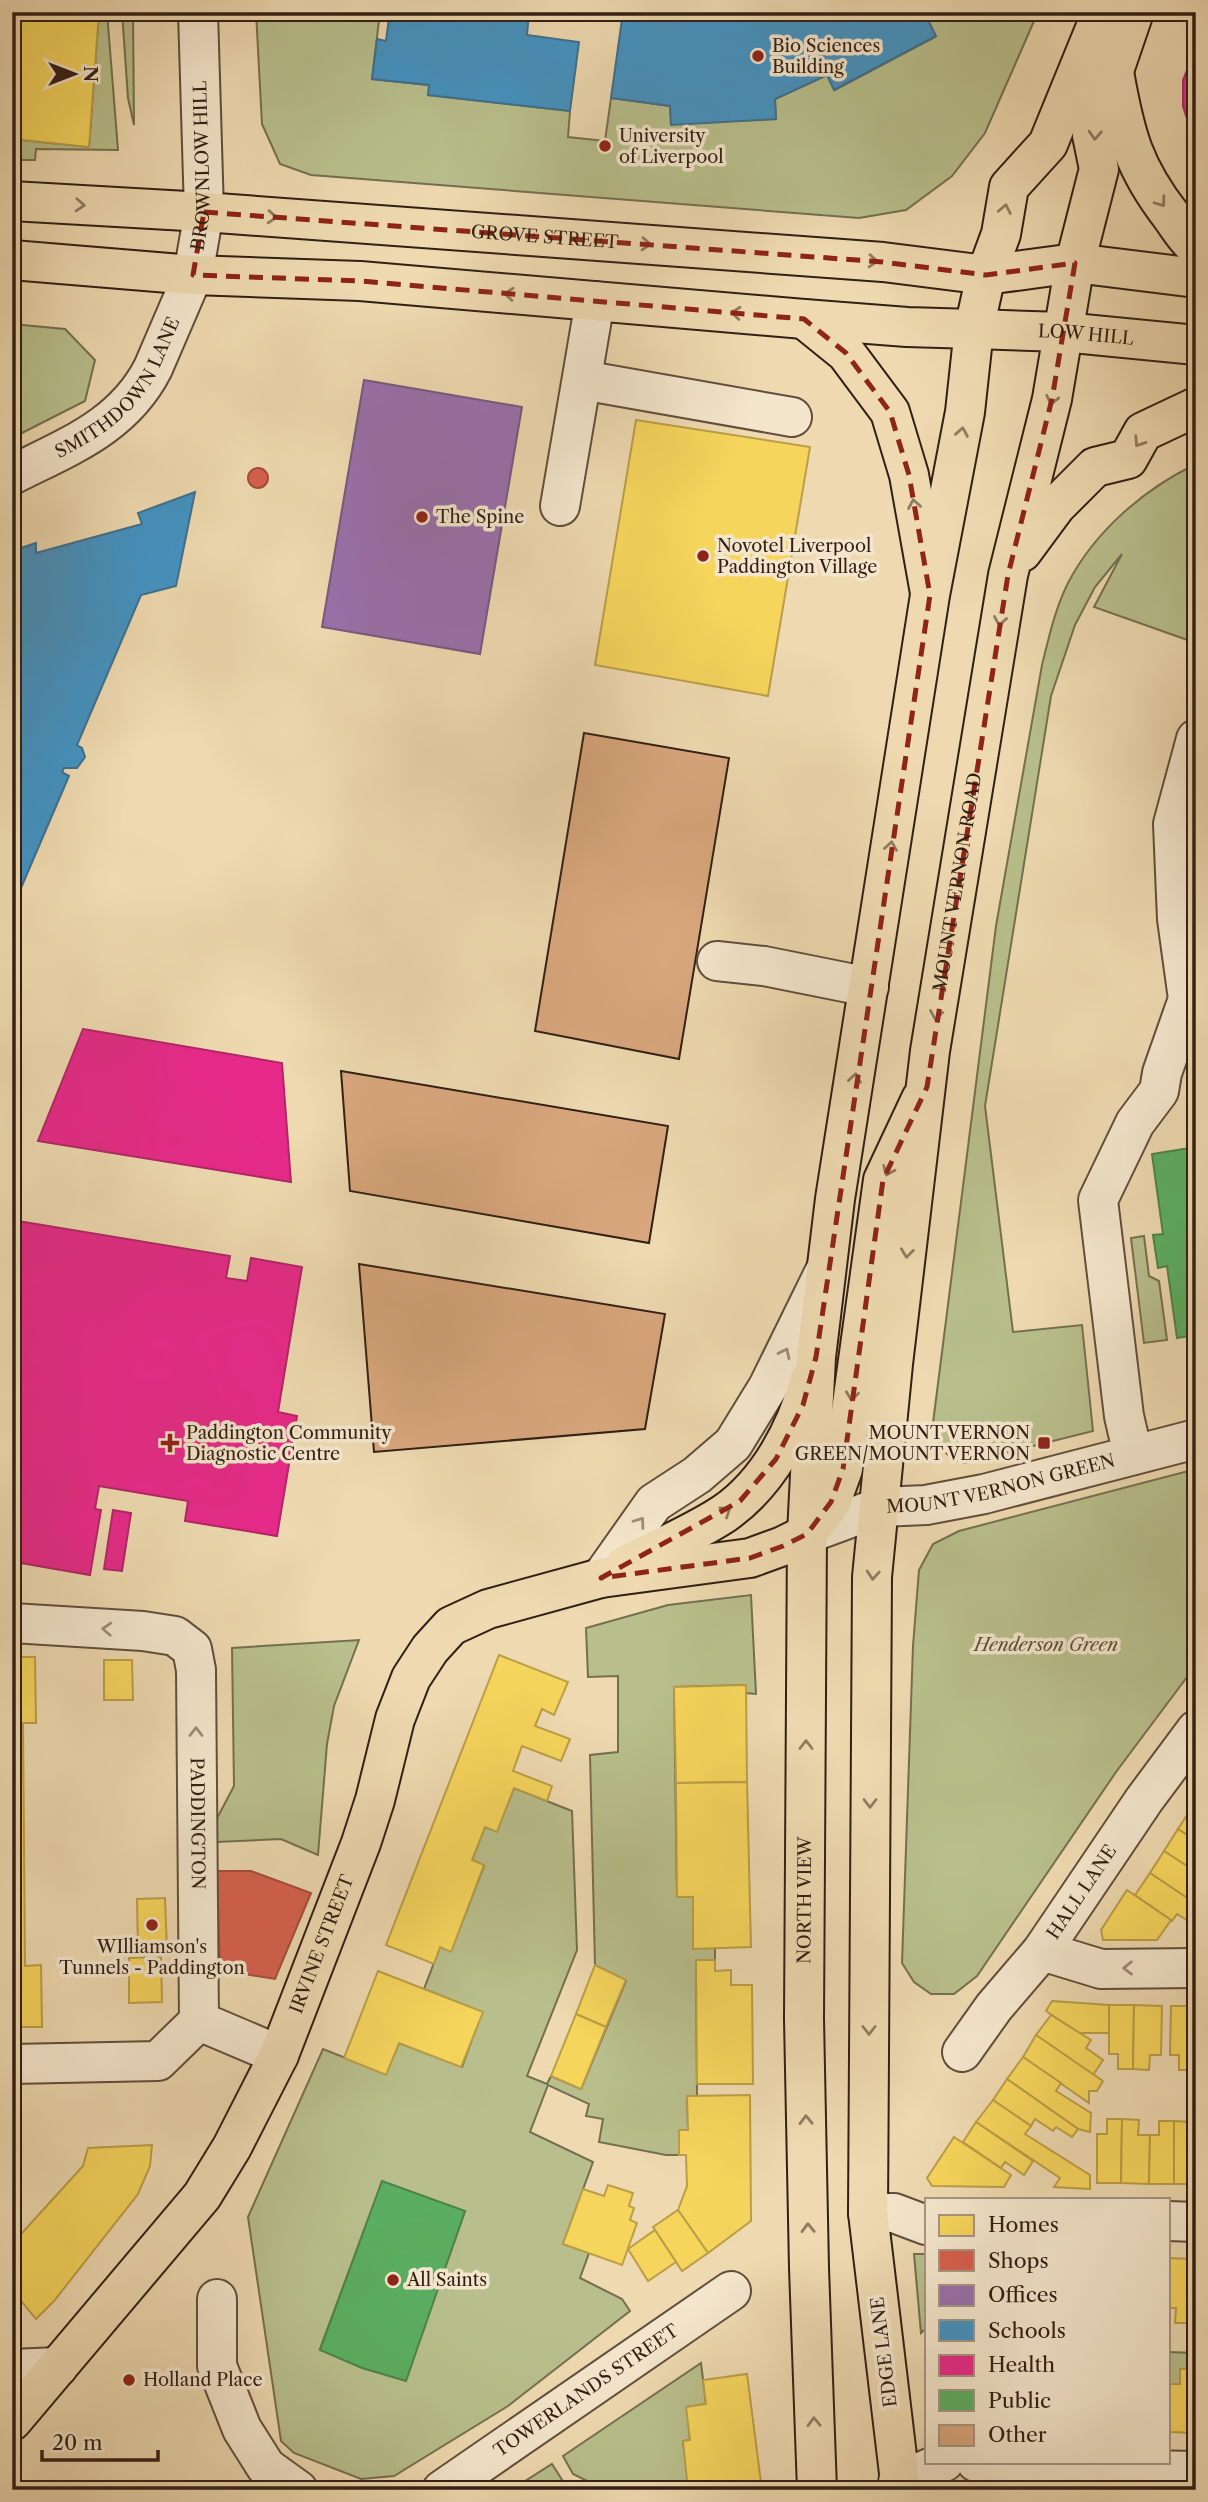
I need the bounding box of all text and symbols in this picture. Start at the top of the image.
place label: Bio Sciences Building [772,35,880,78]
north arrow [38,38,108,108]
marker: Bio Sciences Building [750,48,766,64]
text: N [79,66,102,82]
street label: BROWNLOW HILL [186,80,215,252]
place label: University of Liverpool [619,125,724,168]
one-way arrow [1088,130,1103,141]
marker: University of Liverpool [597,138,613,154]
one-way arrow [1153,194,1165,207]
one-way arrow [75,197,86,212]
one-way arrow [997,203,1012,215]
one-way arrow [267,209,278,224]
street label: GROVE STREET [470,221,620,254]
one-way arrow [641,236,652,251]
one-way arrow [868,253,879,268]
one-way arrow [503,287,514,302]
one-way arrow [730,306,741,321]
street label: SMITHDOWN LANE [51,314,184,463]
street label: LOW HILL [1038,320,1135,350]
one-way arrow [1045,394,1060,406]
one-way arrow [954,426,969,438]
one-way arrow [1134,434,1147,447]
one-way arrow [908,498,923,510]
place label: The Spine [436,506,524,528]
marker: The Spine [414,509,430,525]
place label: Novotel Liverpool Paddington Village [717,535,877,578]
marker: Novotel Liverpool Paddington Village [695,548,711,564]
one-way arrow [993,615,1008,627]
street label: MOUNT VERNON ROAD [929,771,986,994]
one-way arrow [883,841,898,852]
one-way arrow [929,1009,944,1021]
one-way arrow [847,1072,862,1084]
one-way arrow [882,1165,896,1177]
one-way arrow [900,1247,915,1258]
one-way arrow [776,1348,790,1360]
one-way arrow [844,1390,859,1401]
place label: Paddington Community Diagnostic Centre [186,1422,392,1465]
place label: MOUNT VERNON GREEN/MOUNT VERNON [795,1422,1030,1465]
marker: Paddington Community Diagnostic Centre [160,1433,180,1453]
marker: MOUNT VERNON GREEN/MOUNT VERNON [1036,1435,1052,1451]
street label: MOUNT VERNON GREEN [886,1449,1118,1518]
one-way arrow [718,1507,731,1520]
one-way arrow [632,1517,644,1530]
one-way arrow [866,1570,881,1581]
one-way arrow [101,1621,112,1636]
park label: Henderson Green [972,1634,1118,1656]
one-way arrow [188,1726,204,1737]
one-way arrow [798,1739,814,1750]
street label: PADDINGTON [186,1757,209,1890]
one-way arrow [863,1797,878,1808]
street label: NORTH VIEW [793,1835,816,1964]
street label: HALL LANE [1042,1841,1121,1944]
street label: IRVINE STREET [285,1871,359,2017]
marker: WIlliamson's Tunnels - Paddington [144,1917,160,1933]
place label: WIlliamson's Tunnels - Paddington [59,1936,245,1979]
one-way arrow [1122,1961,1133,1976]
one-way arrow [861,2025,876,2036]
one-way arrow [798,2114,814,2124]
legend [925,2198,1170,2464]
text: Homes [988,2212,1059,2237]
one-way arrow [800,2222,816,2233]
text: Shops [988,2248,1049,2273]
place label: All Saints [406,2269,487,2291]
marker: All Saints [385,2272,401,2288]
text: Offices [988,2282,1058,2307]
street label: EDGE LANE [866,2296,902,2408]
text: Schools [988,2318,1066,2343]
street label: TOWERLANDS STREET [490,2319,683,2462]
text: Health [988,2352,1055,2377]
place label: Holland Place [143,2369,263,2391]
marker: Holland Place [121,2372,137,2388]
text: Public [988,2388,1051,2413]
one-way arrow [807,2416,822,2427]
scale bar [42,2418,158,2462]
text: Other [988,2422,1047,2447]
text: 20 m [52,2430,103,2455]

